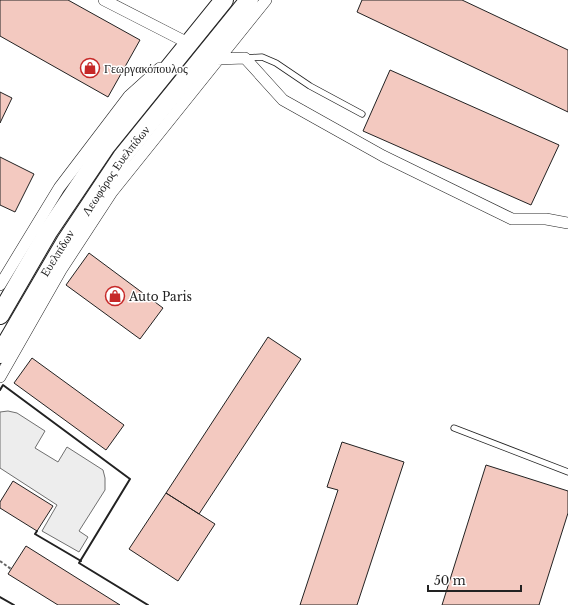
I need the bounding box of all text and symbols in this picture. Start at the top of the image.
shop icon: Γεωργακόπουλος [79,57,101,79]
place label: Γεωργακόπουλος [104,61,188,76]
street label: Λεωφόρος Ευελπίδων [78,122,153,218]
street label: Ευελπίδων [37,226,78,279]
shop icon: Auto Paris [104,285,126,307]
place label: Auto Paris [128,289,192,304]
scale bar [428,567,521,593]
text: 50 m [434,573,466,588]

